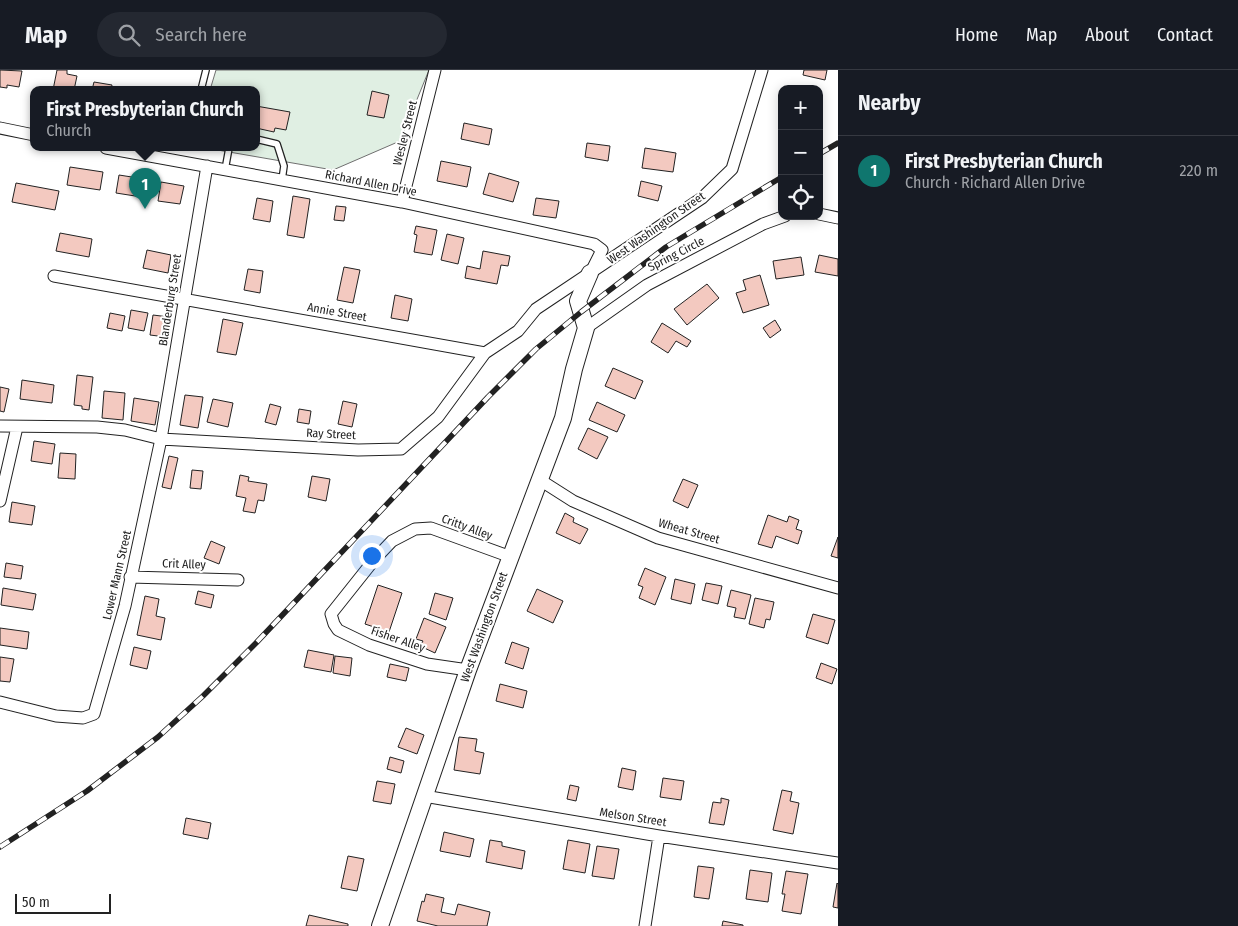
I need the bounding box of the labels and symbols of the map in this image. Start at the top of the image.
street label: Wesley Street [390,99,420,167]
street label: Richard Allen Drive [324,167,418,199]
pin: 1 [129,168,161,209]
street label: West Washington Street [604,189,708,267]
street label: Spring Circle [645,234,707,274]
street label: Blanderburg Street [156,253,184,347]
street label: Annie Street [306,300,368,324]
street label: Ray Street [306,426,356,442]
street label: Critty Alley [440,511,495,543]
street label: Wheat Street [657,516,721,546]
street label: Lower Mann Street [100,529,134,621]
your location [359,543,385,569]
street label: Crit Alley [162,556,207,572]
street label: West Washington Street [458,570,510,684]
street label: Fisher Alley [369,623,427,655]
street label: Melson Street [598,805,668,829]
scale bar [15,891,111,914]

